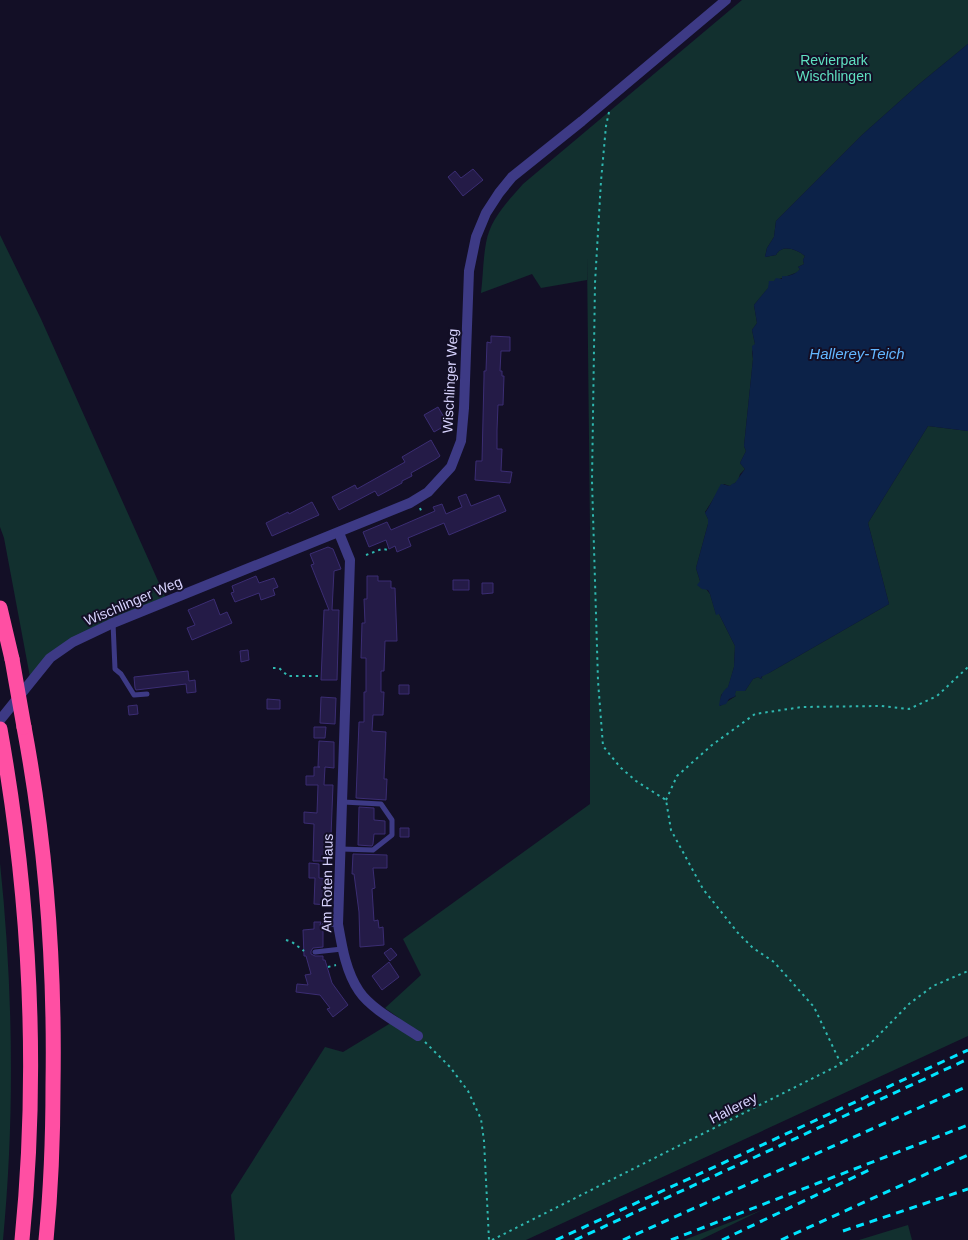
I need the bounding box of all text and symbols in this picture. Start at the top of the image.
park label: Revierpark Wischlingen [796,52,872,84]
street label: Wischlinger Weg [439,328,461,434]
water label: Hallerey-Teich [809,345,905,362]
street label: Wischlinger Weg [82,573,184,629]
street label: Am Roten Haus [318,833,336,933]
street label: Hallerey [706,1089,760,1127]

